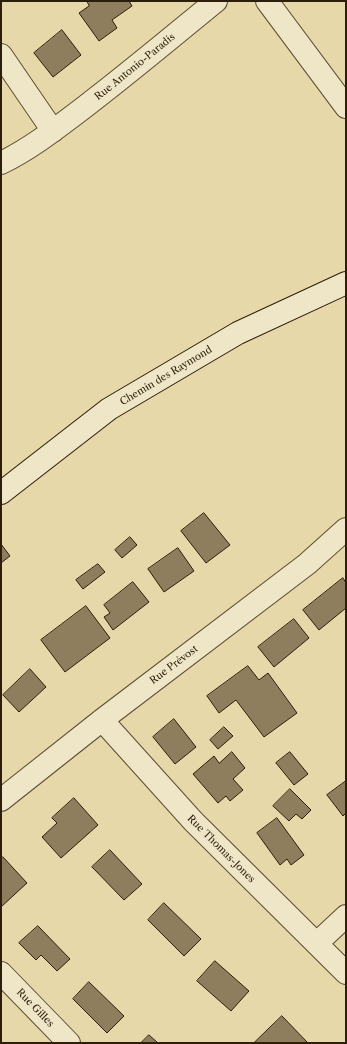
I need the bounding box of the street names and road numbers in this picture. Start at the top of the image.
street label: Rue Antonio-Paradis [92,31,178,103]
street label: Chemin des Raymond [118,344,214,408]
street label: Rue Prévost [148,643,200,687]
street label: Rue Thomas-Jones [185,813,257,885]
street label: Rue Gilles [14,986,56,1030]

